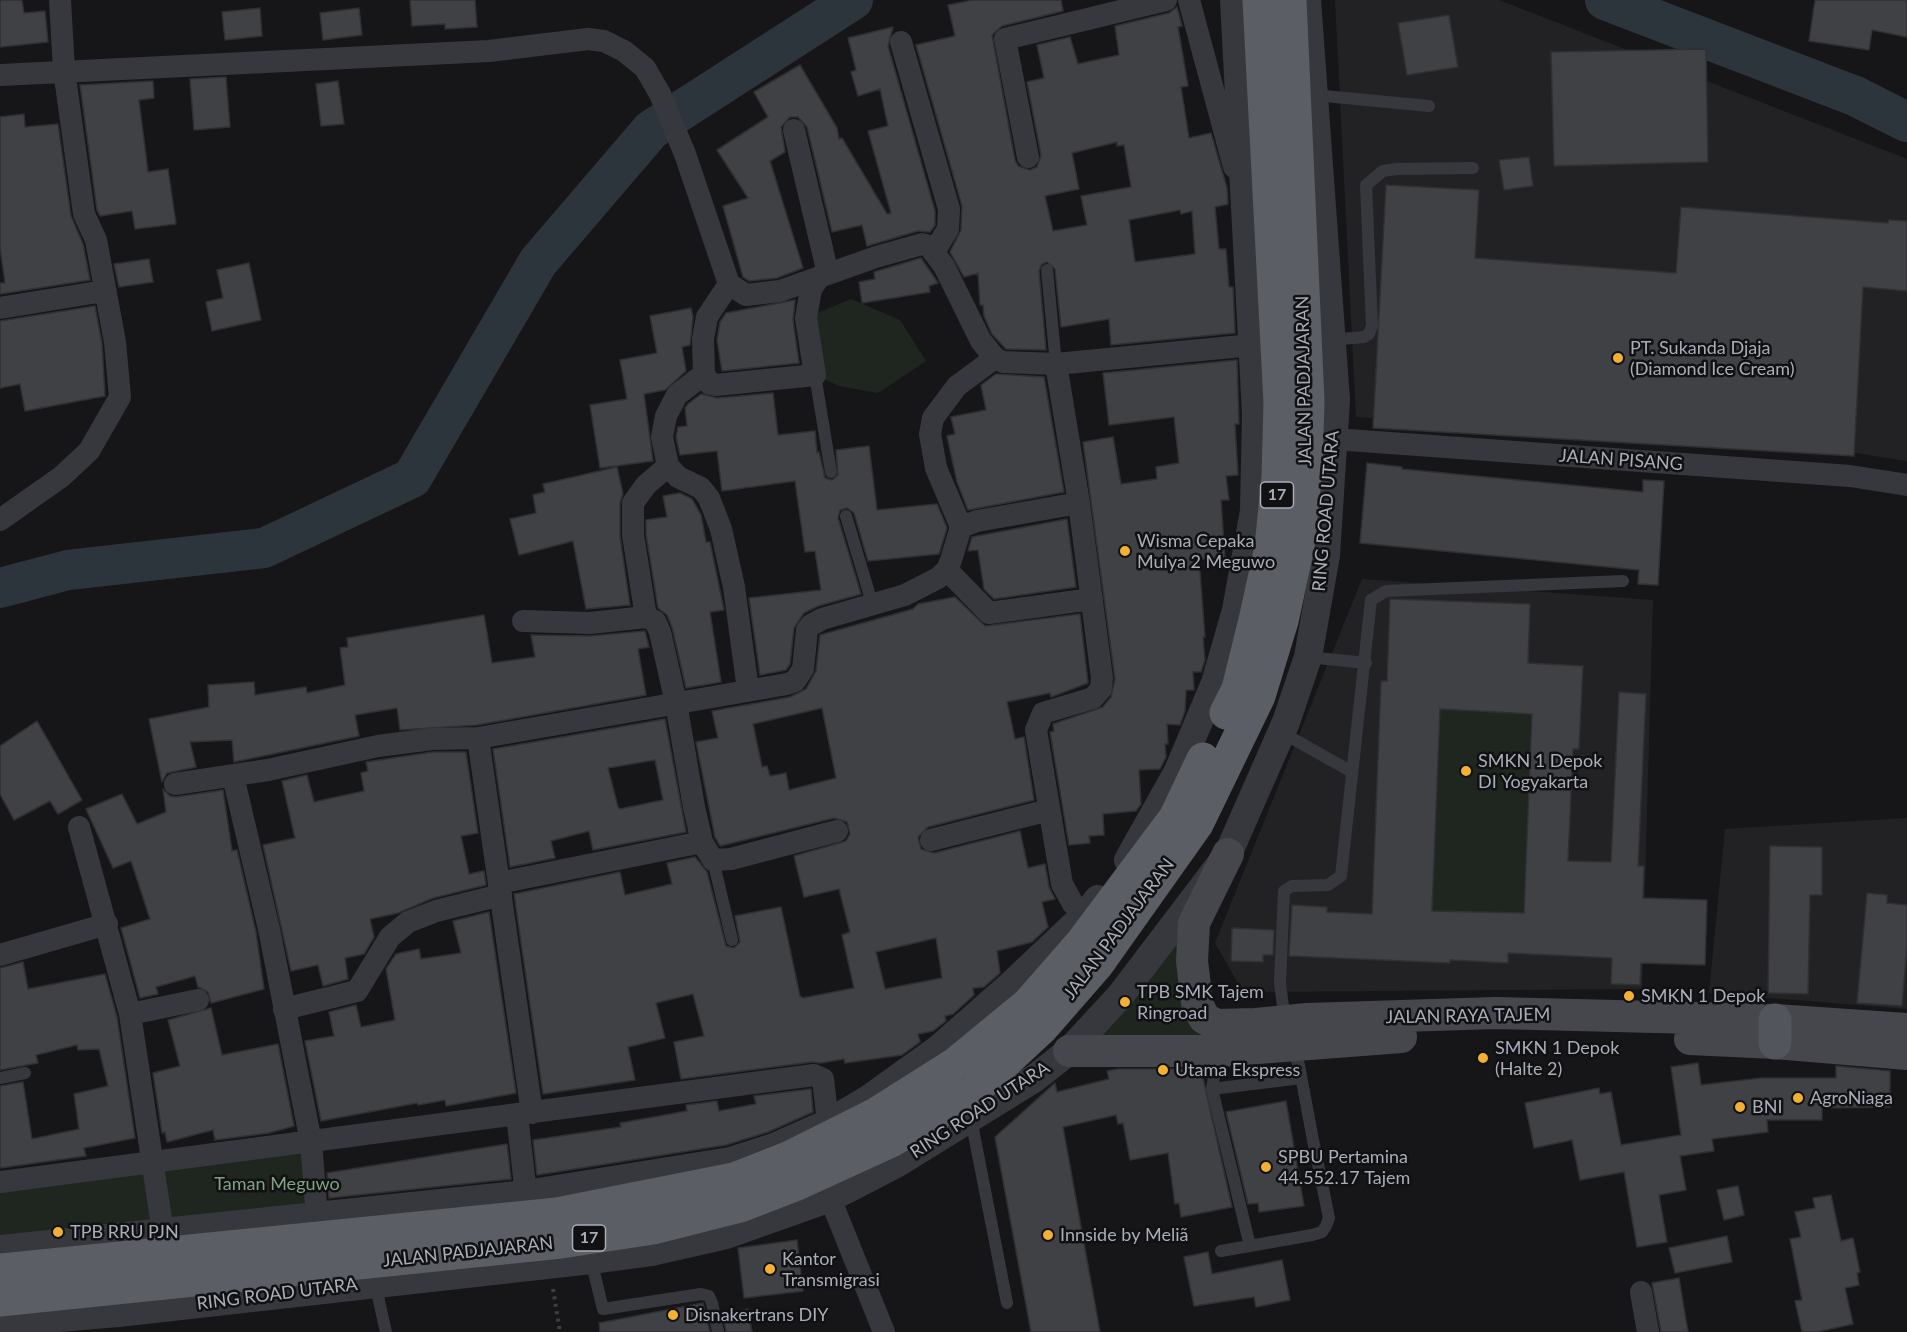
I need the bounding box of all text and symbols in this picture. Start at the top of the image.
street label: JALAN PADJAJARAN [1292,295,1316,467]
place label: PT. Sukanda Djaja (Diamond Ice Cream) [1630,337,1795,380]
marker: PT. Sukanda Djaja (Diamond Ice Cream) [1611,351,1625,365]
street label: RING ROAD UTARA [1308,429,1344,593]
street label: JALAN PISANG [1558,445,1684,475]
road number: 17 [1260,482,1294,508]
place label: Wisma Cepaka Mulya 2 Meguwo [1137,530,1275,572]
marker: Wisma Cepaka Mulya 2 Meguwo [1118,544,1132,558]
place label: SMKN 1 Depok DI Yogyakarta [1478,750,1602,792]
marker: SMKN 1 Depok DI Yogyakarta [1459,764,1473,778]
street label: JALAN PADJAJARAN [1059,854,1179,1004]
place label: TPB SMK Tajem Ringroad [1137,981,1264,1024]
place label: SMKN 1 Depok [1641,985,1765,1007]
marker: SMKN 1 Depok [1622,989,1636,1003]
marker: TPB SMK Tajem Ringroad [1118,995,1132,1009]
street label: JALAN RAYA TAJEM [1386,1004,1550,1028]
place label: SMKN 1 Depok (Halte 2) [1495,1037,1619,1080]
marker: SMKN 1 Depok (Halte 2) [1476,1051,1490,1065]
street label: RING ROAD UTARA [906,1057,1054,1163]
place label: Utama Ekspress [1175,1059,1300,1081]
marker: Utama Ekspress [1156,1063,1170,1077]
place label: AgroNiaga [1810,1087,1893,1109]
marker: AgroNiaga [1791,1091,1805,1105]
place label: BNI [1752,1096,1782,1118]
marker: BNI [1733,1100,1747,1114]
place label: SPBU Pertamina 44.552.17 Tajem [1278,1146,1410,1188]
marker: SPBU Pertamina 44.552.17 Tajem [1259,1160,1273,1174]
park label: Taman Meguwo [214,1173,340,1195]
place label: TPB RRU PJN [70,1221,179,1243]
place label: Innside by Meliã [1060,1224,1188,1246]
marker: TPB RRU PJN [51,1225,65,1239]
road number: 17 [572,1225,606,1251]
marker: Innside by Meliã [1041,1228,1055,1242]
street label: JALAN PADJAJARAN [382,1232,554,1272]
place label: Kantor Transmigrasi [782,1248,880,1290]
marker: Kantor Transmigrasi [763,1262,777,1276]
street label: RING ROAD UTARA [195,1273,359,1315]
place label: Disnakertrans DIY [685,1304,829,1326]
marker: Disnakertrans DIY [666,1308,680,1322]

